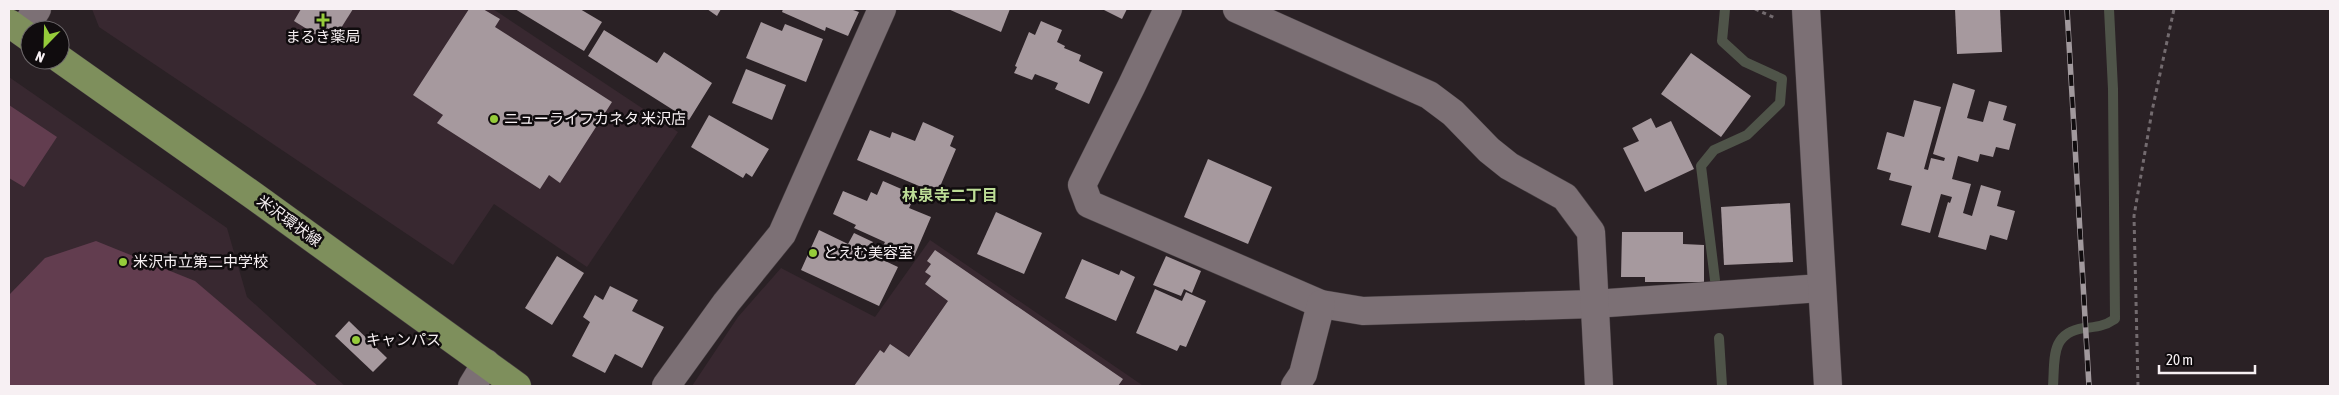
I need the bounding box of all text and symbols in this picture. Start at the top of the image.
marker: まるき薬局 [317,14,329,26]
north arrow [20,20,70,70]
place label: まるき薬局 [285,28,361,45]
text: N [33,48,47,66]
place label: ニューライフカネタ 米沢店 [504,110,686,127]
marker: ニューライフカネタ 米沢店 [488,113,500,125]
district label: 林泉寺二丁目 [902,186,998,204]
street label: 米沢環状線 [254,192,325,250]
place label: とえむ美容室 [823,244,913,261]
marker: とえむ美容室 [807,247,819,259]
place label: 米沢市立第二中学校 [133,253,268,270]
marker: 米沢市立第二中学校 [117,256,129,268]
place label: キャンパス [366,331,441,348]
marker: キャンパス [350,334,362,346]
scale bar [2159,342,2255,374]
text: 20 m [2166,351,2193,368]

